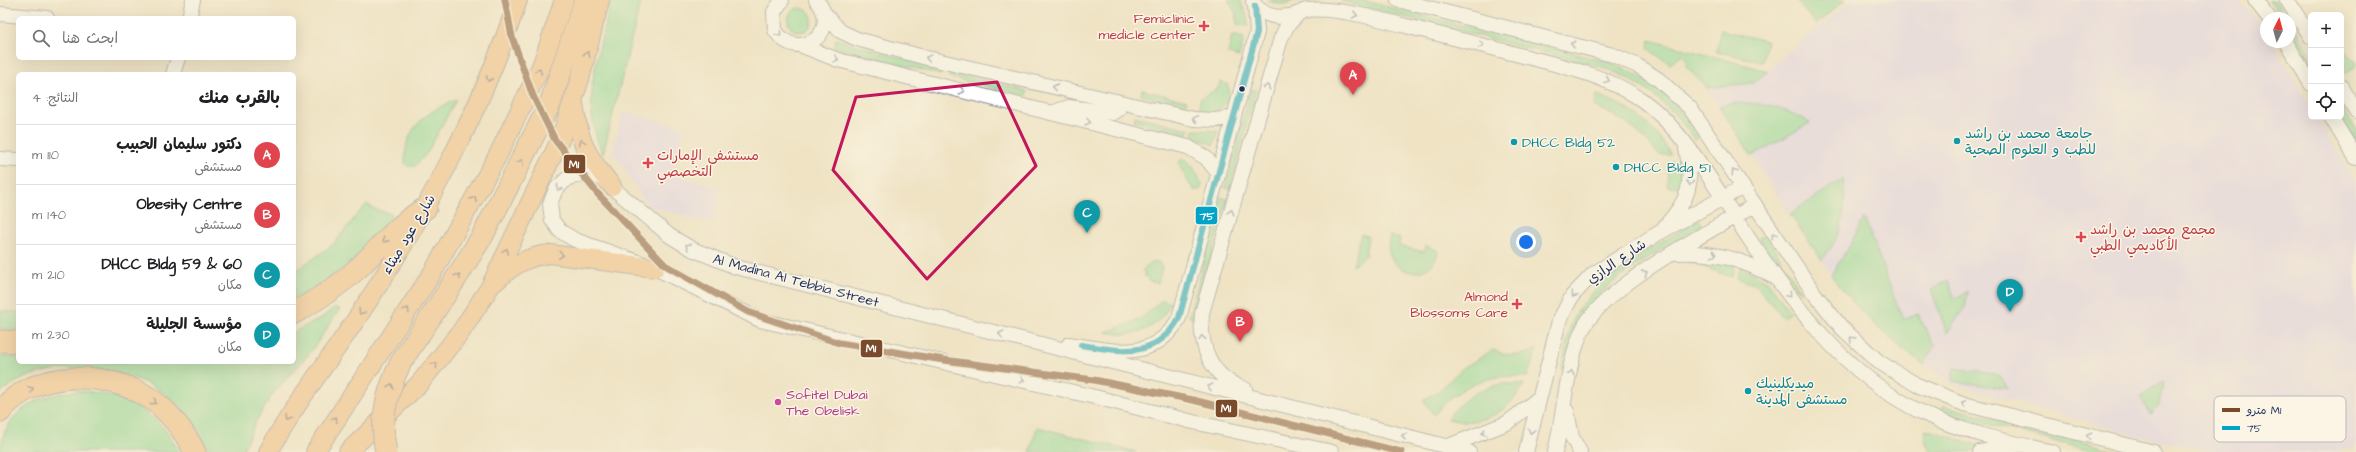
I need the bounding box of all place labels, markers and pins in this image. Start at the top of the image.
place label: Femiclinic medicle center [1099,9,1195,45]
marker: Femiclinic medicle center [1198,20,1210,32]
pin: A [1340,62,1366,95]
unlabelled marker [1237,84,1247,94]
place label: جامعة محمد بن راشد للطب و العلوم الصحية [1965,124,2096,160]
place label: DHCC Bldg 52 [1522,133,1615,153]
marker: جامعة محمد بن راشد للطب و العلوم الصحية [1952,136,1962,146]
marker: DHCC Bldg 52 [1509,137,1519,147]
place label: مستشفى الإمارات التخصصي [657,146,759,184]
marker: مستشفى الإمارات التخصصي [642,157,654,169]
place label: DHCC Bldg 51 [1624,158,1711,178]
marker: DHCC Bldg 51 [1611,162,1621,172]
pin: C [1074,200,1100,233]
place label: مجمع محمد بن راشد الأكاديمي الطبي [2090,220,2216,258]
marker: مجمع محمد بن راشد الأكاديمي الطبي [2075,231,2087,243]
pin: D [1997,279,2023,312]
place label: Almond Blossoms Care [1410,287,1508,323]
marker: Almond Blossoms Care [1511,298,1523,310]
pin: B [1227,309,1253,342]
place label: ميديكلينيك مستشفى المدينة [1756,374,1847,410]
place label: Sofitel Dubai The Obelisk [786,385,868,421]
marker: ميديكلينيك مستشفى المدينة [1743,386,1753,396]
marker: Sofitel Dubai The Obelisk [773,397,783,407]

